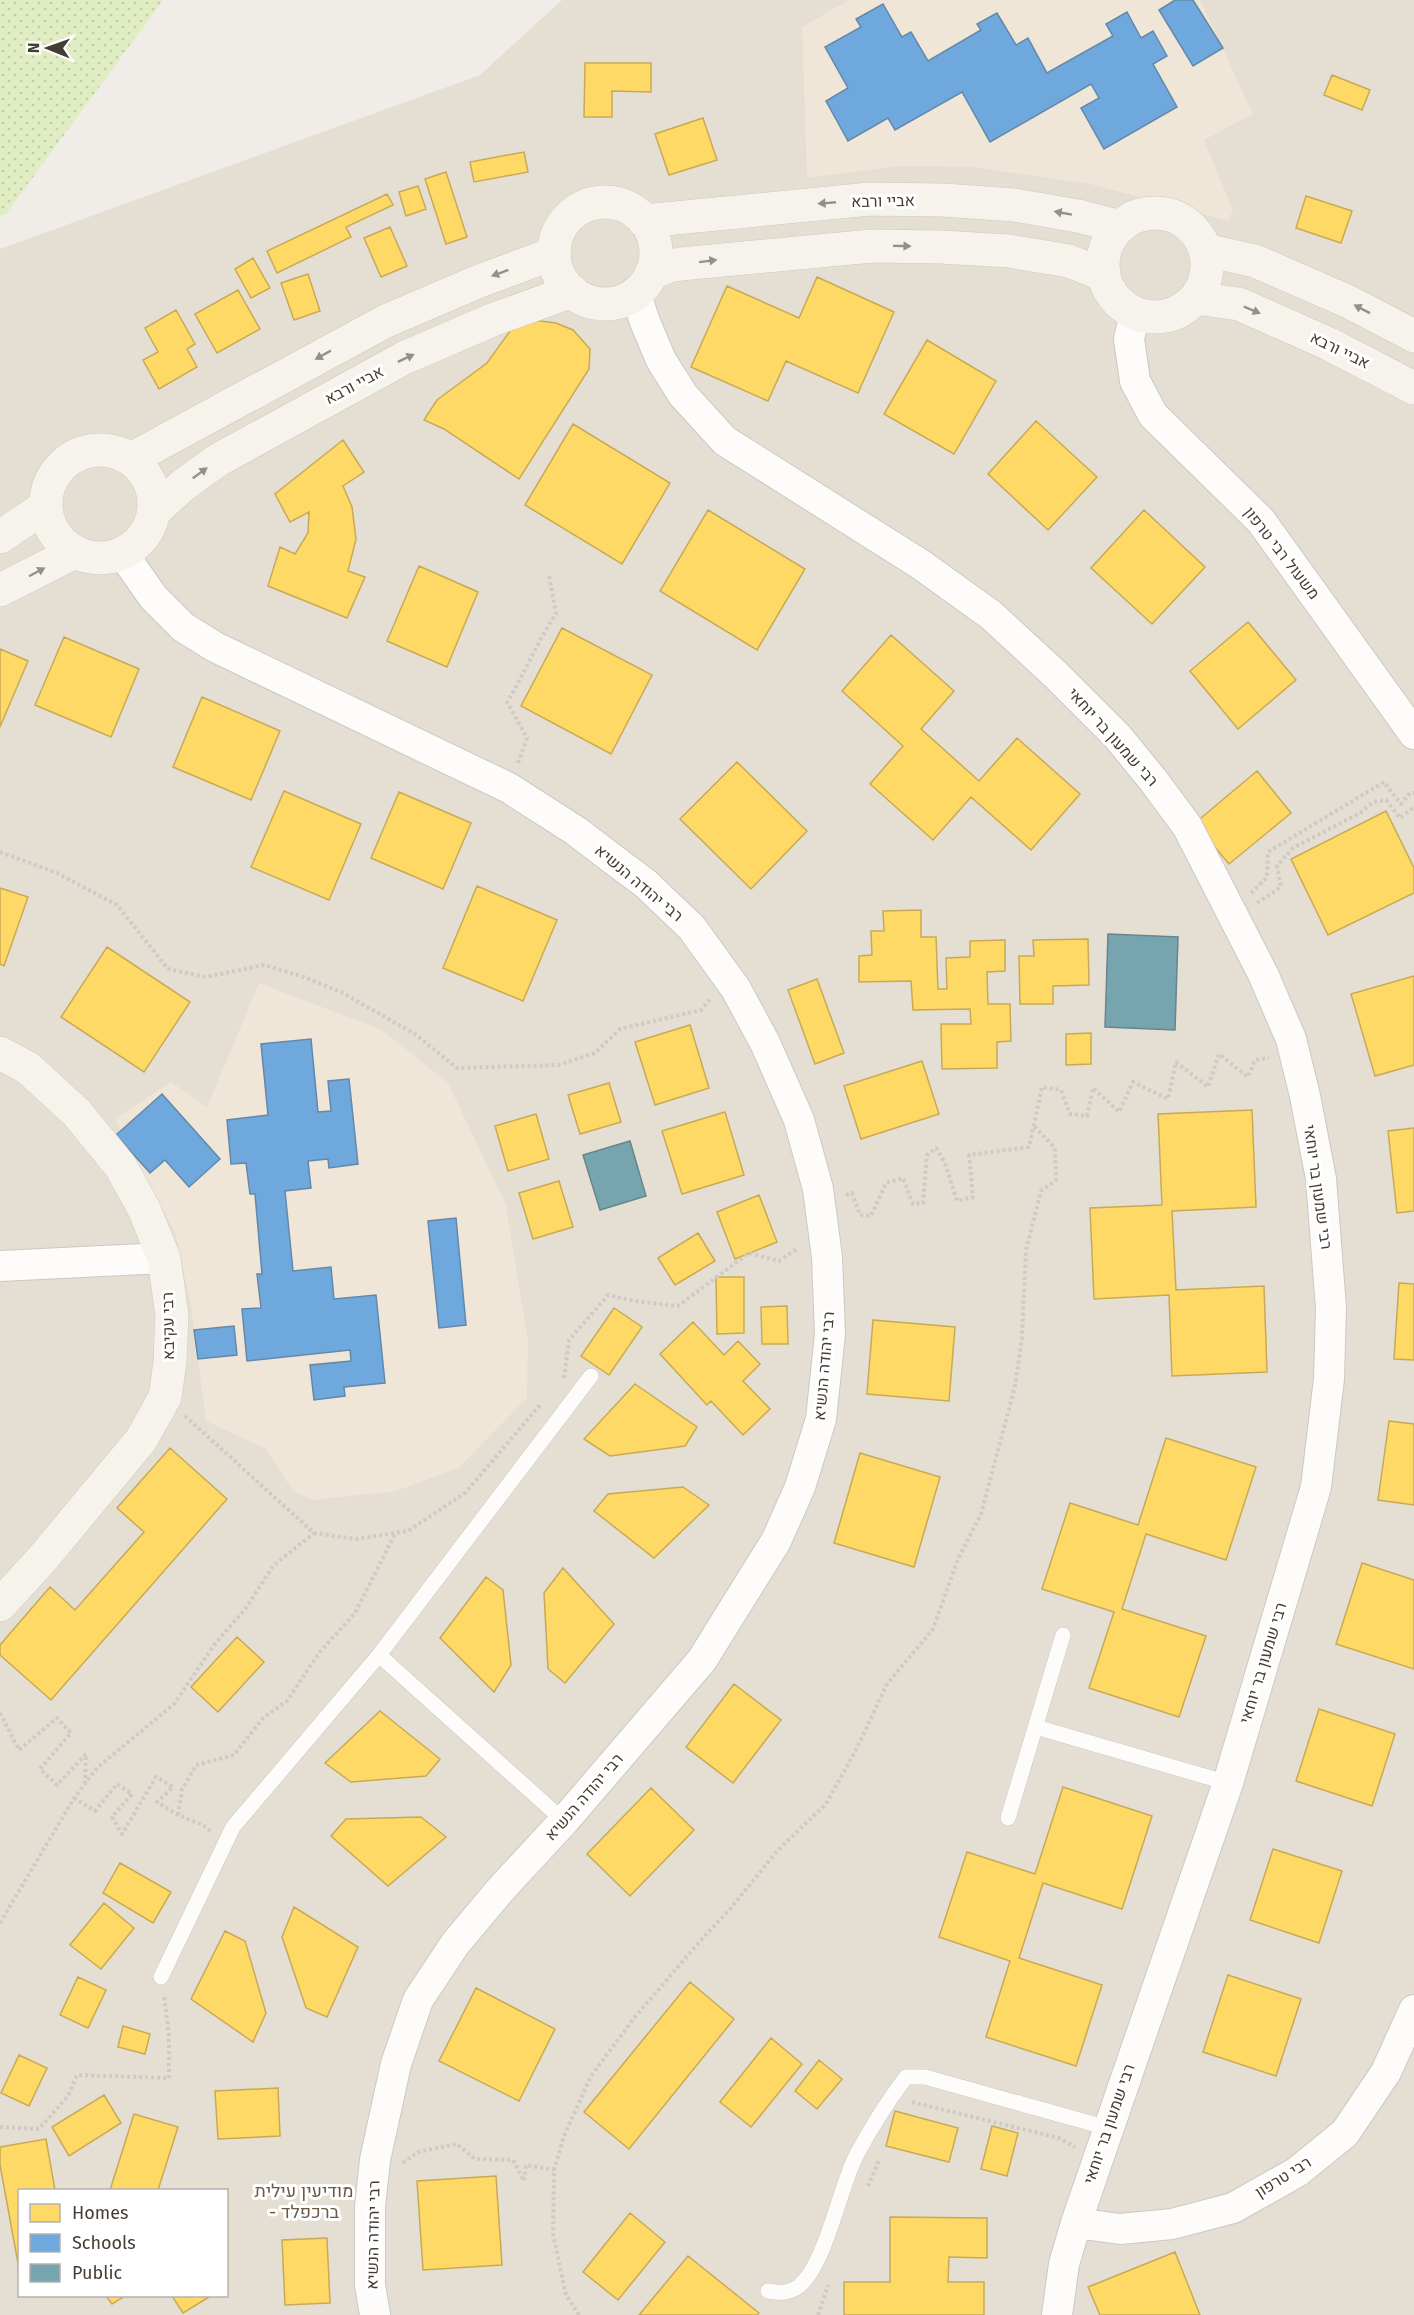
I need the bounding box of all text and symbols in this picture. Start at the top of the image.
north arrow [18,18,78,78]
text: N [24,42,43,53]
street label: אביי ורבא [851,191,915,211]
one-way arrow [818,198,837,208]
one-way arrow [1053,208,1072,217]
one-way arrow [893,241,912,251]
one-way arrow [699,256,718,266]
one-way arrow [491,269,509,278]
one-way arrow [1353,304,1370,314]
one-way arrow [1243,306,1261,315]
street label: אביי ורבא [1307,327,1373,373]
one-way arrow [315,349,331,360]
one-way arrow [398,353,415,362]
street label: אביי ורבא [321,362,387,408]
one-way arrow [192,468,207,480]
street label: משעול רבי טרפון [1240,503,1324,603]
one-way arrow [29,567,46,577]
street label: רבי שמעון בר יוחאי [1064,684,1162,790]
street label: רבי יהודה הנשיא [591,841,687,925]
street label: רבי שמעון בר יוחאי [1300,1123,1336,1251]
street label: רבי עקיבא [158,1292,178,1360]
street label: רבי יהודה הנשיא [810,1311,838,1421]
street label: רבי שמעון בר יוחאי [1236,1600,1290,1726]
street label: רבי יהודה הנשיא [541,1750,627,1844]
street label: רבי שמעון בר יוחאי [1080,2061,1138,2187]
street label: רבי טרפון [1251,2152,1315,2202]
district label: מודיעין עילית - ברכפלד [254,2180,354,2223]
street label: רבי יהודה הנשיא [363,2180,383,2290]
legend [18,2189,228,2297]
text: Homes [72,2202,128,2224]
text: Schools [72,2232,136,2254]
text: Public [72,2262,122,2284]

